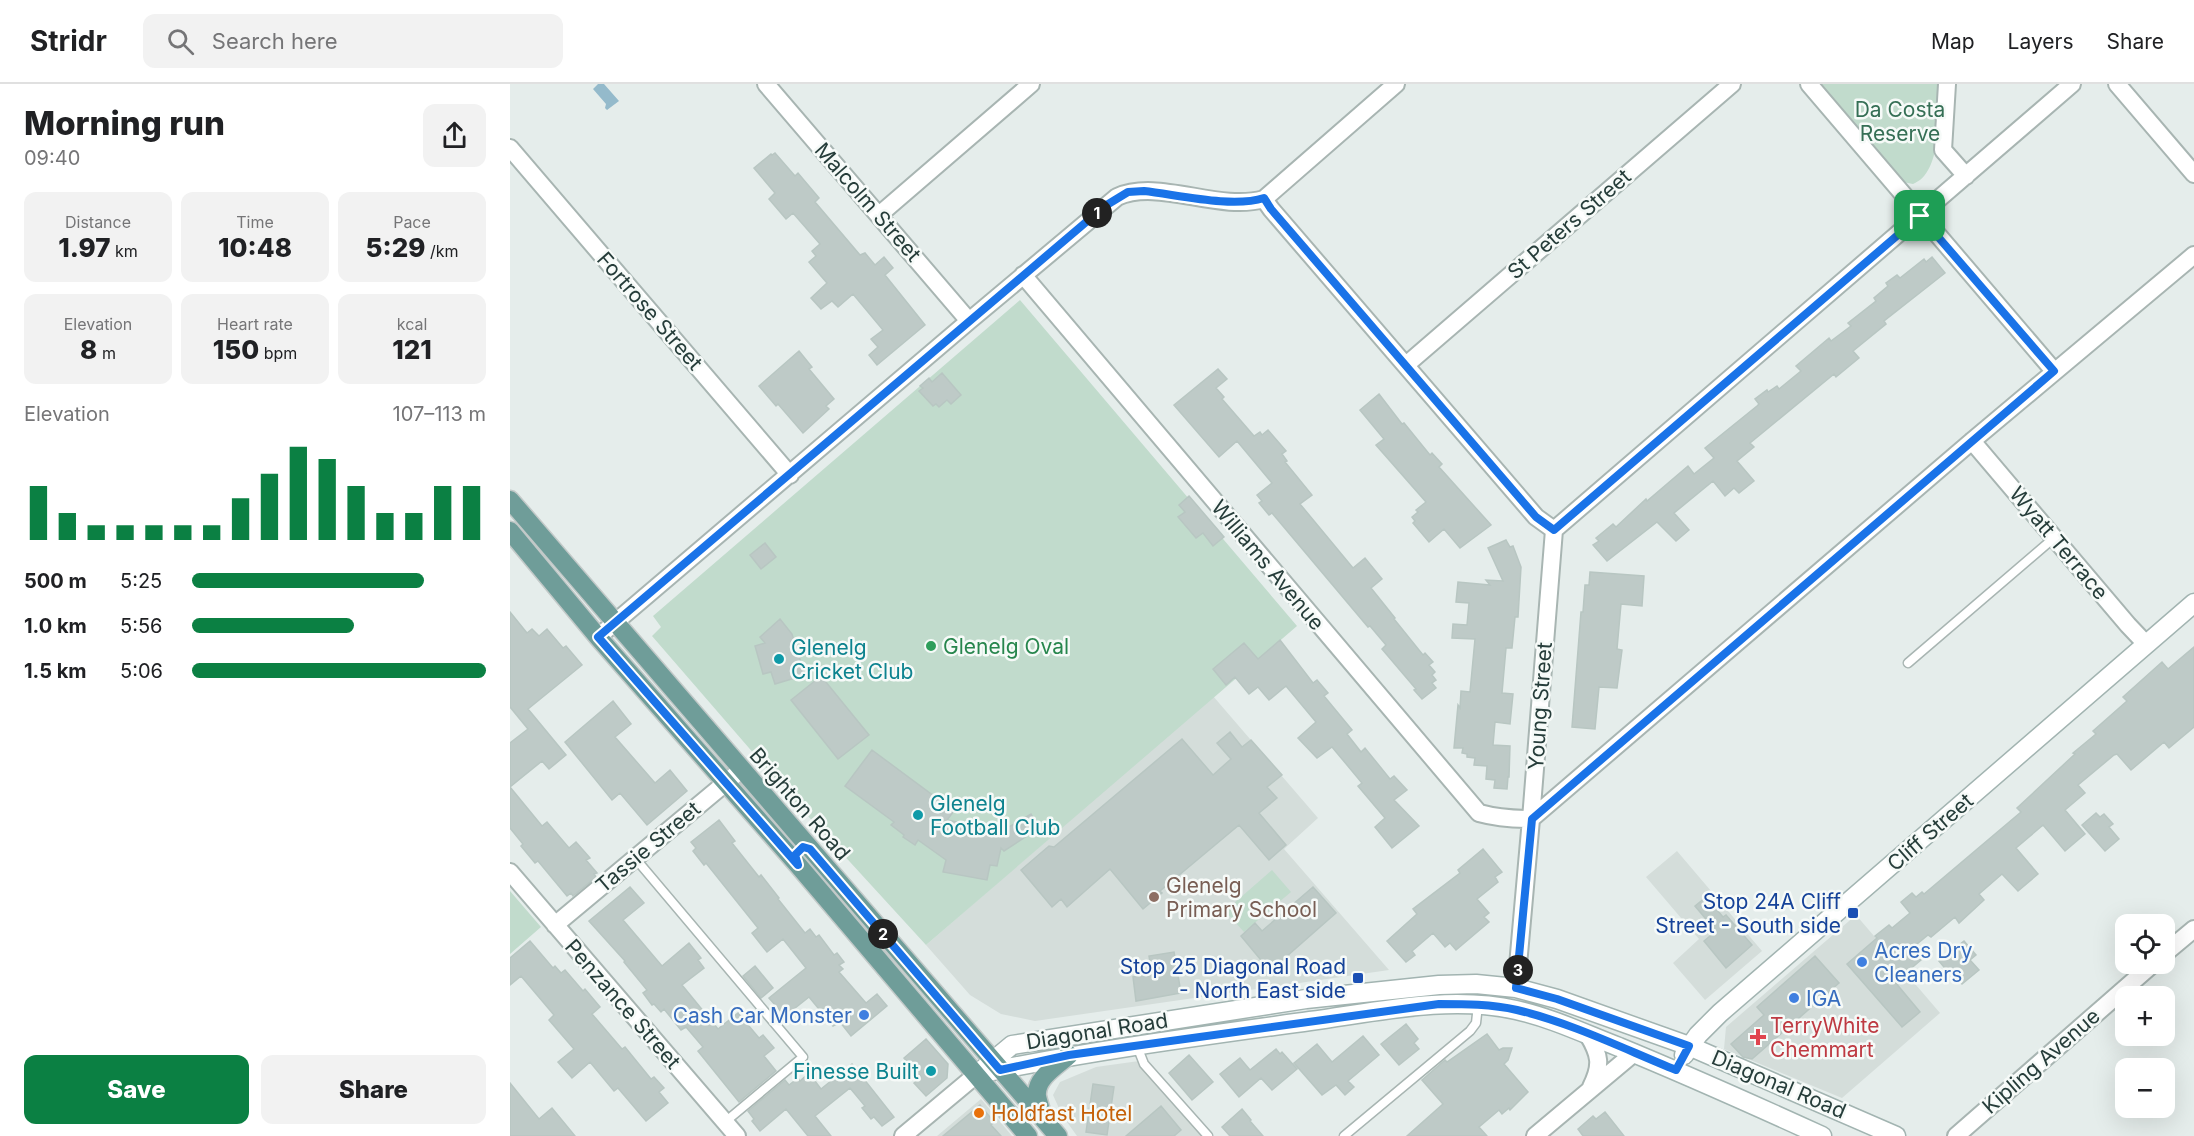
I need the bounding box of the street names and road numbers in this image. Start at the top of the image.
street label: Malcolm Street [810,138,926,267]
street label: St Peters Street [1502,164,1636,284]
street label: Fortrose Street [592,247,708,375]
street label: Wyatt Terrace [2005,481,2113,605]
street label: Williams Avenue [1206,495,1330,635]
street label: Young Street [1523,641,1557,771]
street label: Brighton Road [744,743,856,865]
street label: Cliff Street [1882,788,1978,876]
street label: Tassie Street [591,796,705,898]
street label: Penzance Street [560,934,686,1074]
street label: Kipling Avenue [1977,1003,2105,1119]
street label: Diagonal Road [1024,1007,1170,1055]
street label: Diagonal Road [1708,1044,1850,1124]

